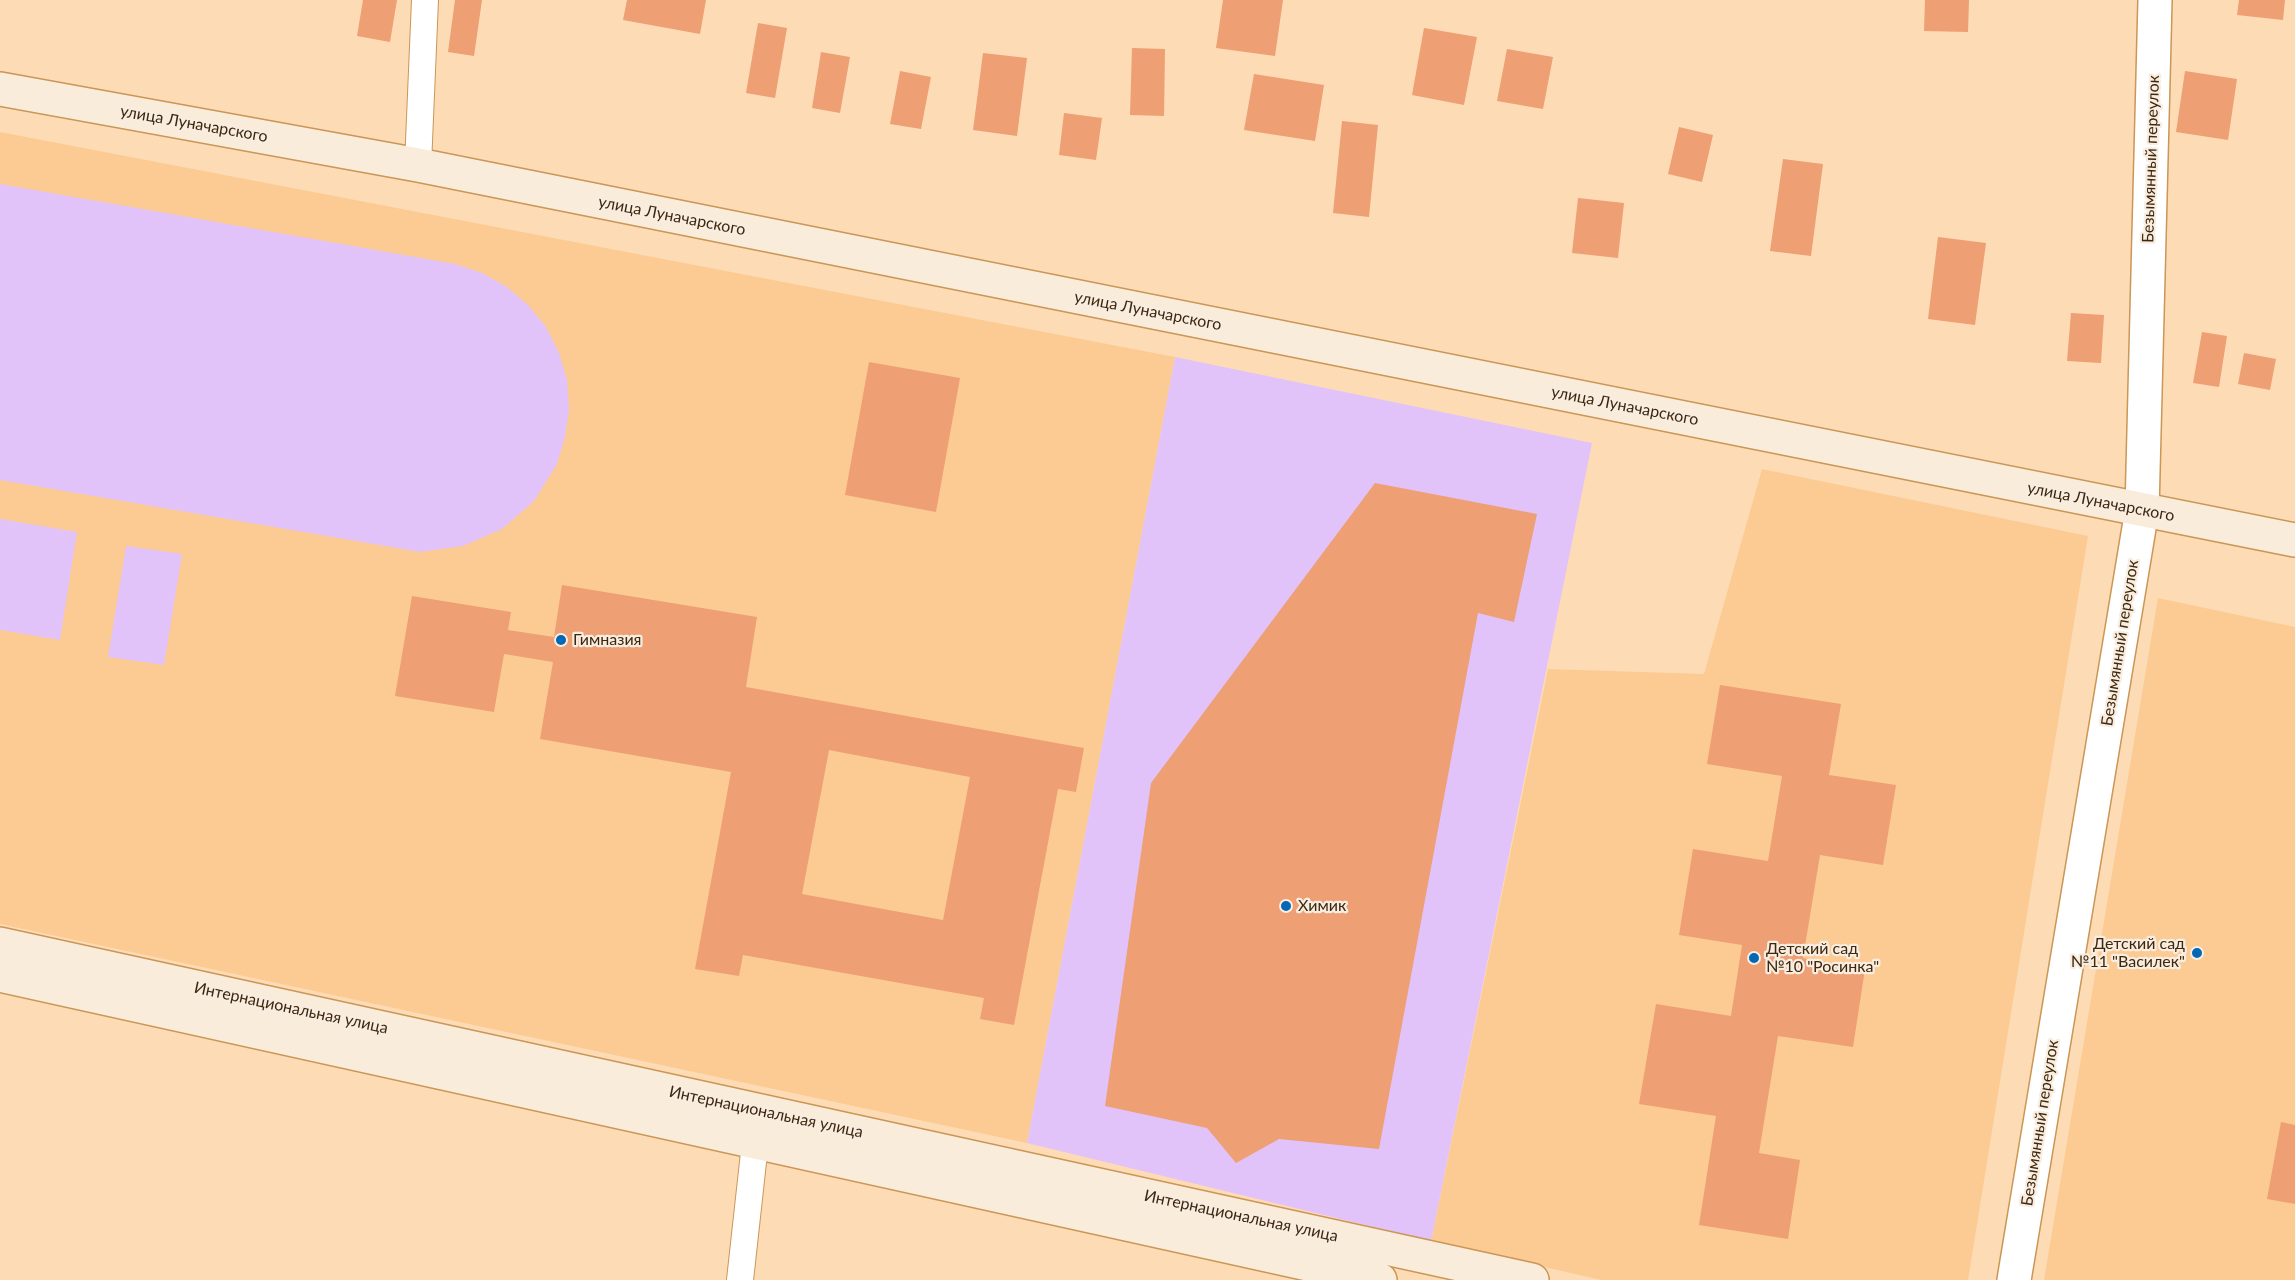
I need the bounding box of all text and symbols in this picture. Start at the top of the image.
street label: Безымянный переулок [2138,75,2164,243]
street label: улица Луначарского [119,102,269,146]
street label: улица Луначарского [597,192,747,240]
street label: улица Луначарского [1073,287,1223,335]
street label: улица Луначарского [1550,382,1700,430]
street label: улица Луначарского [2026,478,2176,526]
street label: Безымянный переулок [2097,559,2143,727]
place label: Гимназия [573,630,641,650]
marker: Гимназия [554,633,568,647]
place label: Химик [1298,896,1346,916]
marker: Химик [1279,899,1293,913]
place label: Детский сад №11 "Василек" [2071,934,2185,972]
place label: Детский сад №10 "Росинка" [1766,939,1879,977]
marker: Детский сад №11 "Василек" [2190,946,2204,960]
marker: Детский сад №10 "Росинка" [1747,951,1761,965]
street label: Интернациональная улица [192,978,390,1038]
street label: Безымянный переулок [2017,1039,2063,1207]
street label: Интернациональная улица [667,1082,865,1142]
street label: Интернациональная улица [1142,1186,1340,1246]

